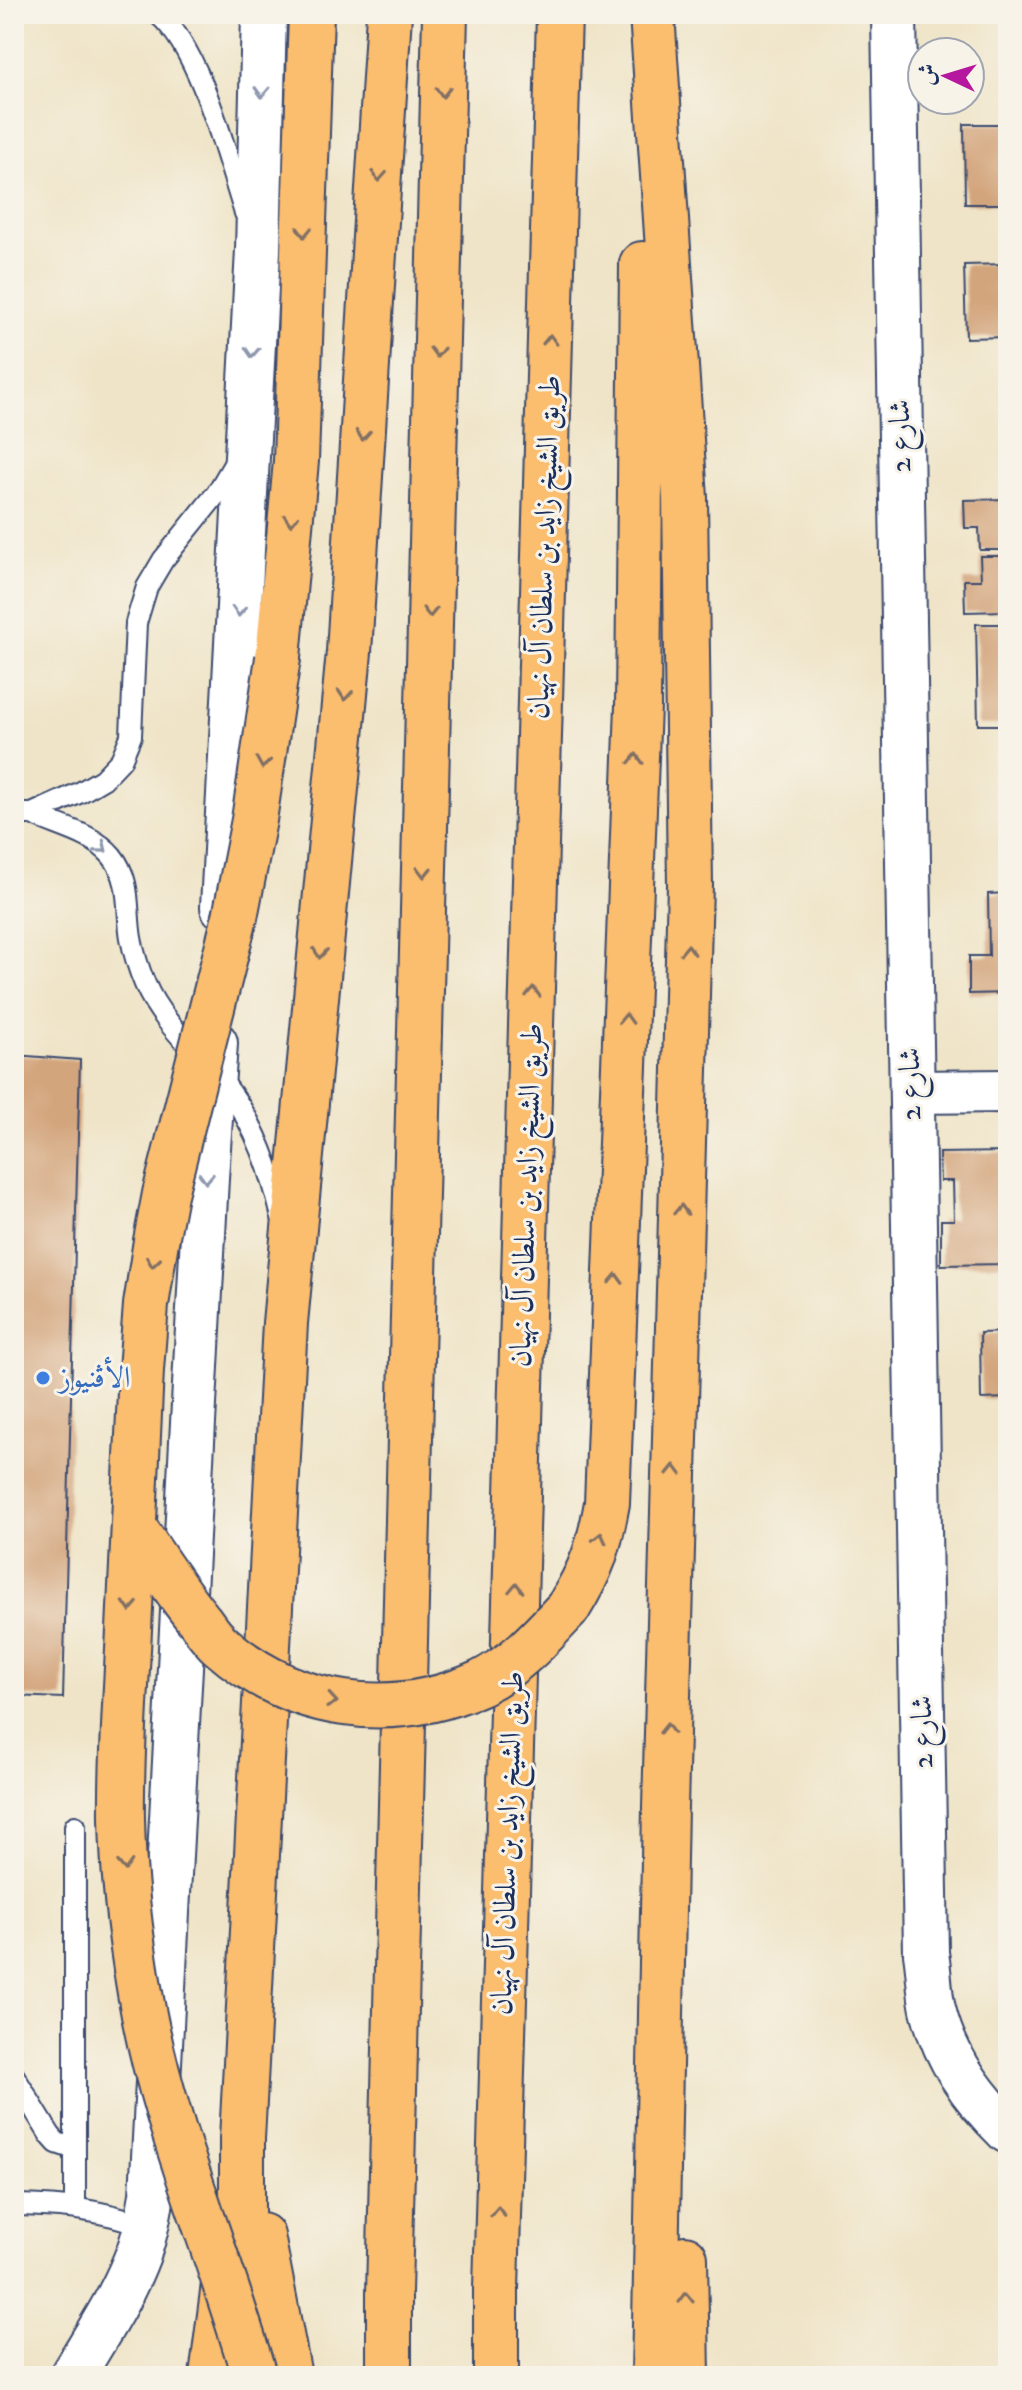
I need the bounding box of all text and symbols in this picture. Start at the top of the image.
north arrow [906,36,986,116]
text: ش [913,63,942,87]
one-way arrow [253,86,270,99]
one-way arrow [434,86,452,99]
one-way arrow [371,170,388,183]
one-way arrow [295,226,313,239]
one-way arrow [542,333,559,346]
one-way arrow [244,346,261,359]
one-way arrow [428,346,445,359]
street label: طريق الشيخ زايد بن سلطان آل نهيان [519,374,576,720]
street label: شارع 2 [882,399,925,473]
one-way arrow [354,429,371,442]
one-way arrow [283,514,300,527]
one-way arrow [231,605,248,618]
one-way arrow [421,606,439,619]
one-way arrow [336,688,353,701]
one-way arrow [628,752,645,765]
one-way arrow [255,756,272,770]
one-way arrow [93,838,107,853]
one-way arrow [415,866,432,879]
one-way arrow [679,943,696,956]
one-way arrow [312,947,329,960]
one-way arrow [524,985,541,998]
one-way arrow [617,1012,634,1025]
street label: طريق الشيخ زايد بن سلطان آل نهيان [501,1022,558,1368]
street label: شارع 2 [892,1047,935,1121]
one-way arrow [198,1172,215,1185]
one-way arrow [672,1203,689,1216]
one-way arrow [145,1256,162,1269]
one-way arrow [607,1272,624,1285]
place label: الأڤنيوز [56,1356,131,1397]
marker: الأڤنيوز [34,1369,52,1387]
one-way arrow [665,1463,683,1476]
one-way arrow [591,1532,608,1545]
one-way arrow [507,1581,524,1594]
one-way arrow [122,1600,139,1613]
street label: طريق الشيخ زايد بن سلطان آل نهيان [482,1670,539,2016]
one-way arrow [326,1692,339,1709]
street label: شارع 2 [904,1695,947,1769]
one-way arrow [659,1722,676,1735]
one-way arrow [116,1859,133,1872]
one-way arrow [489,2205,506,2217]
one-way arrow [677,2291,695,2304]

